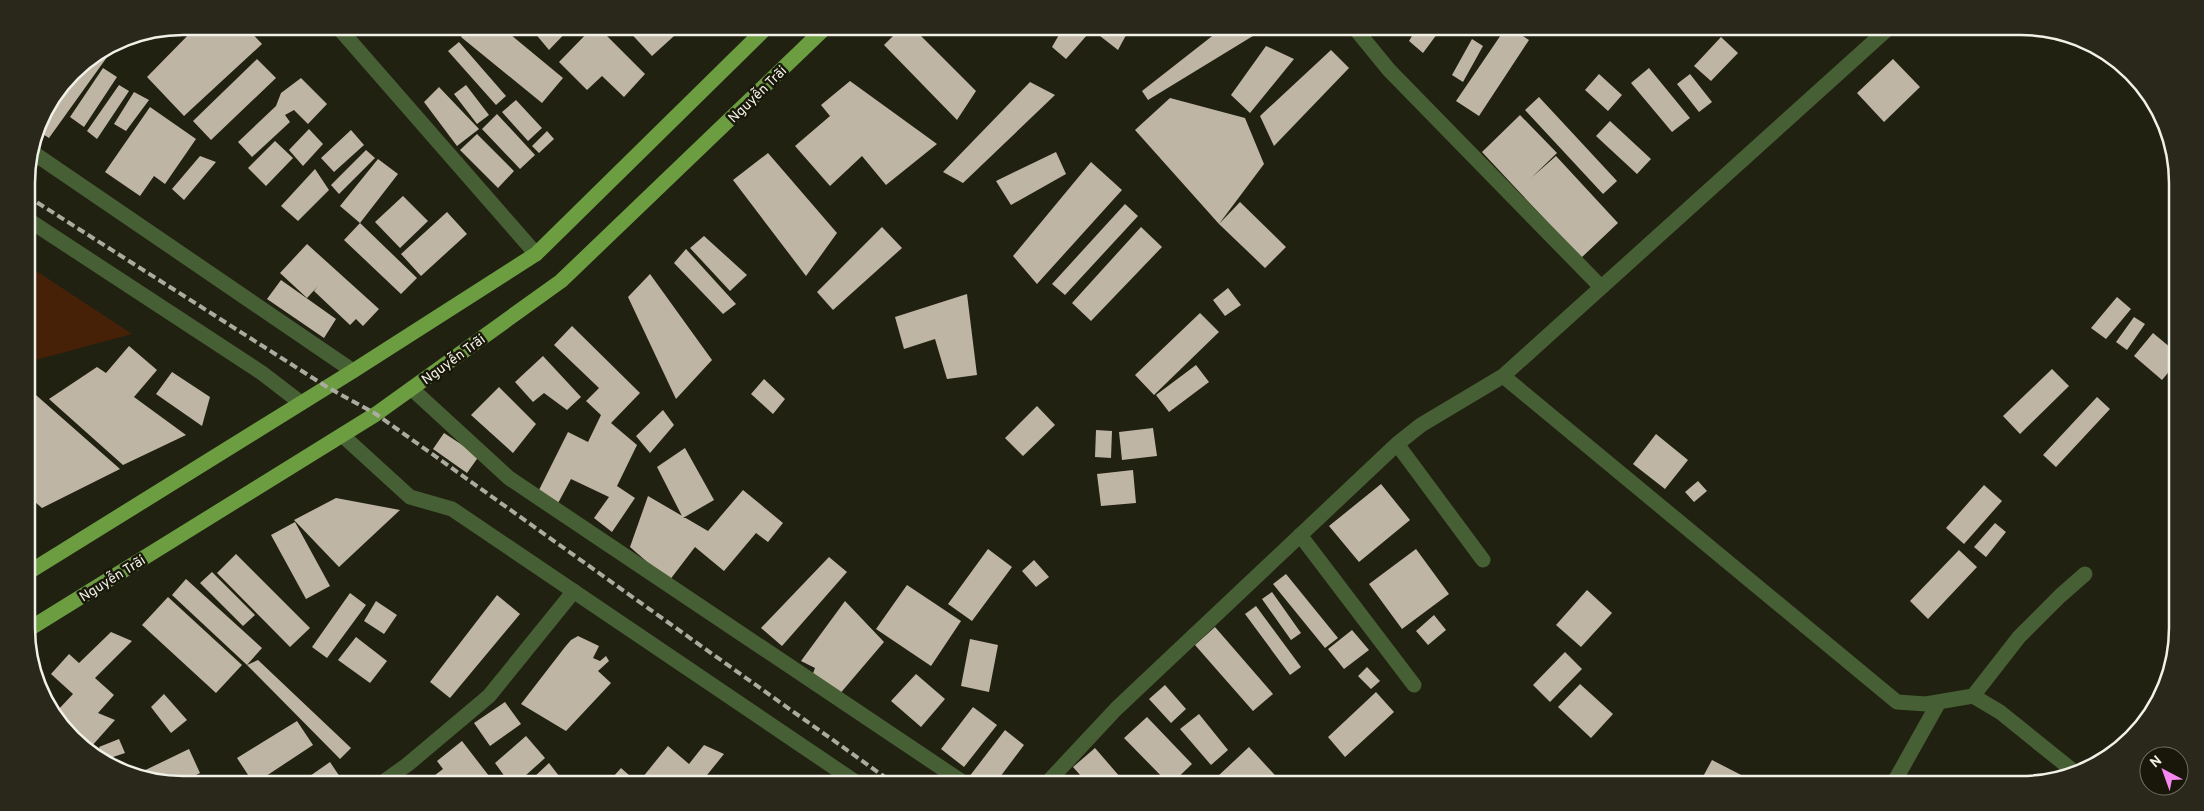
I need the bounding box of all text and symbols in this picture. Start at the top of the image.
street label: Nguyễn Trãi [725,62,791,127]
street label: Nguyễn Trãi [418,331,489,389]
street label: Nguyễn Trãi [76,551,149,606]
north arrow [2139,746,2189,796]
text: N [2147,753,2166,772]

